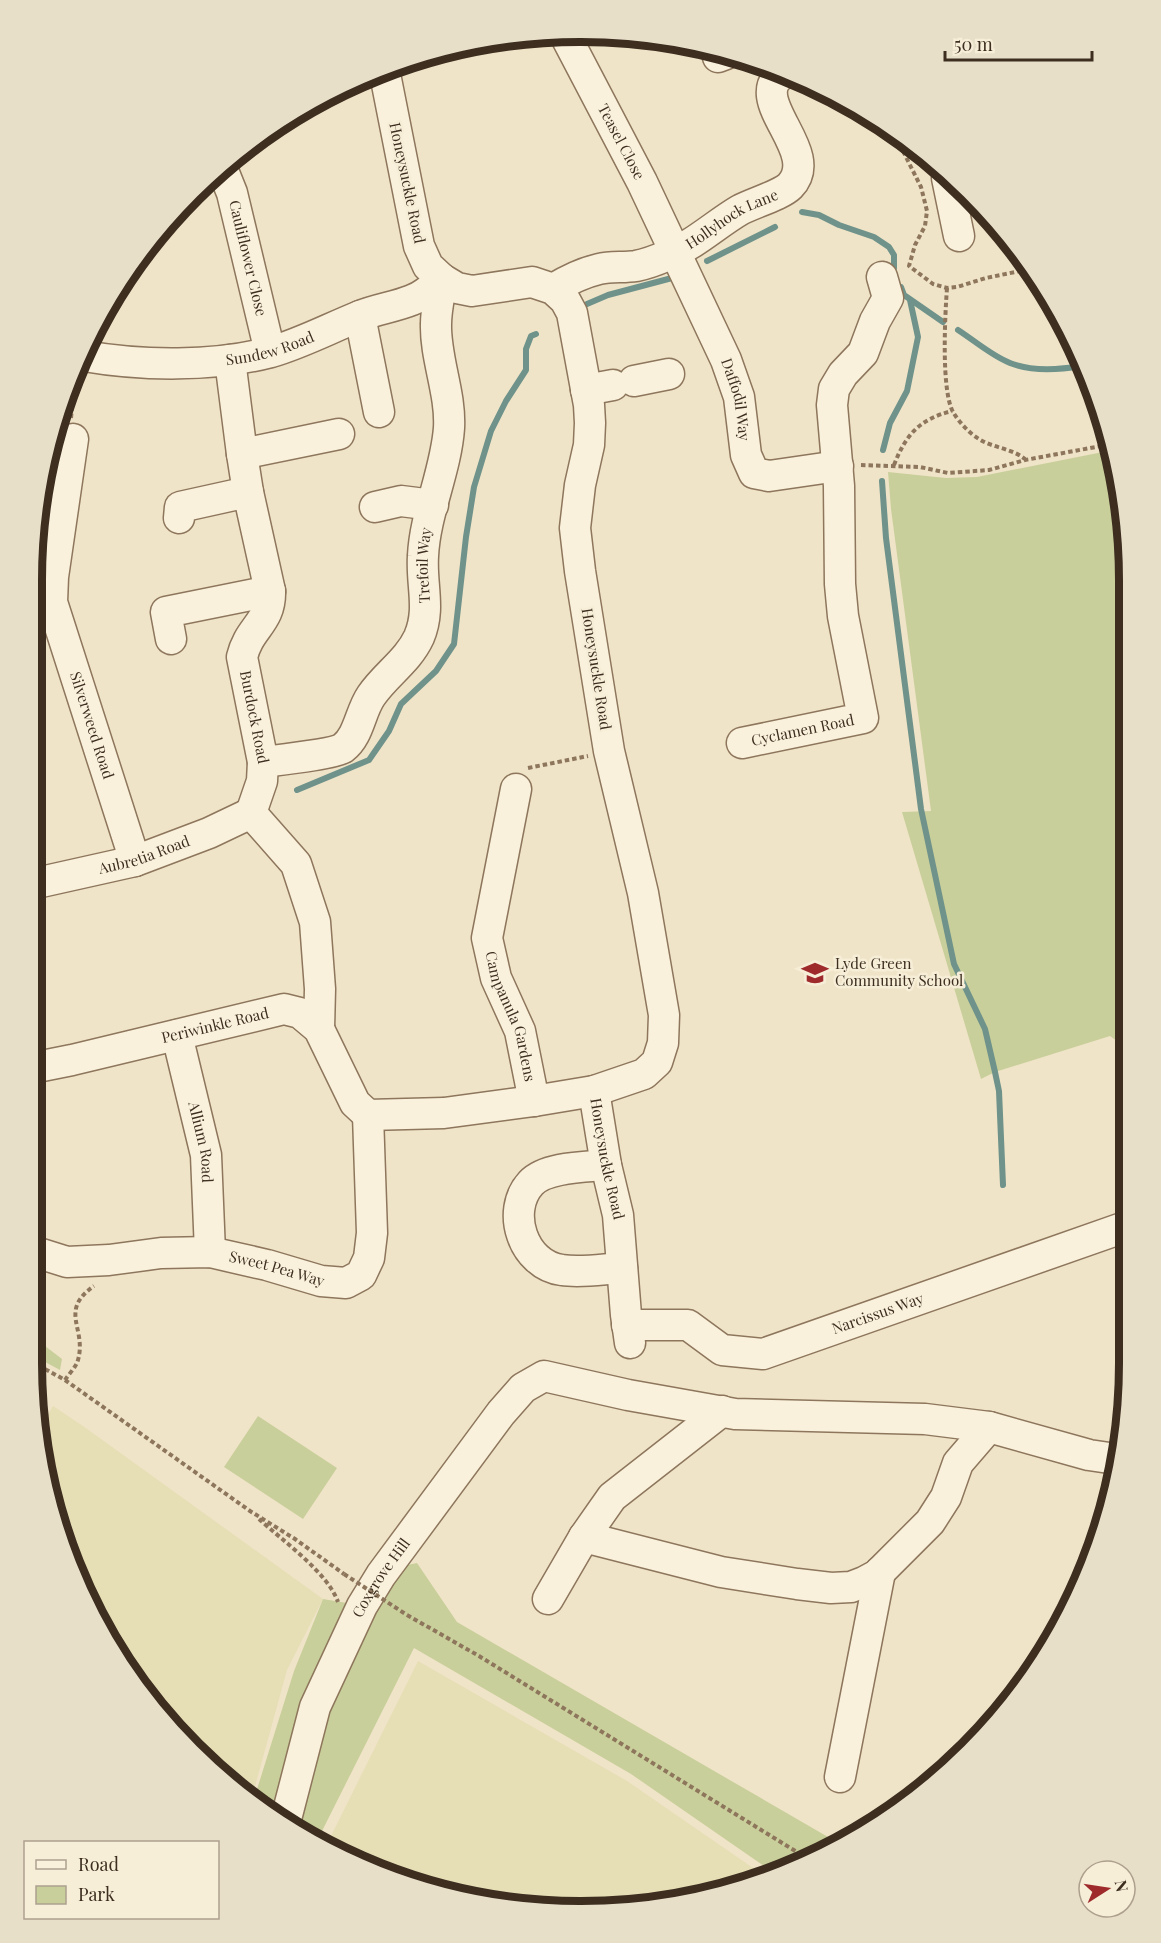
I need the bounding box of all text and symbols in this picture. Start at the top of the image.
scale bar [945,24,1092,62]
text: 50 m [954,32,993,56]
street label: Teasel Close [594,100,650,183]
street label: Honeysuckle Road [385,120,431,245]
street label: Hollyhock Lane [681,184,781,253]
street label: Cauliflower Close [225,198,272,318]
street label: Sundew Road [225,326,317,369]
street label: Daffodil Way [717,355,755,442]
street label: Trefoil Way [412,525,436,604]
street label: Honeysuckle Road [577,606,617,732]
street label: Silverweed Road [66,669,119,781]
street label: Burdock Road [236,669,274,766]
street label: Cyclamen Road [749,709,856,750]
street label: Aubretia Road [95,830,193,878]
street label: Campanula Gardens [481,949,541,1083]
place label: Lyde Green Community School [835,953,963,990]
school or university icon: Lyde Green Community School [800,958,830,988]
street label: Periwinkle Road [159,1002,271,1047]
street label: Honeysuckle Road [586,1096,630,1222]
street label: Allium Road [184,1098,218,1183]
street label: Sweet Pea Way [227,1246,327,1291]
street label: Narcissus Way [829,1287,926,1338]
street label: Coxgrove Hill [347,1534,414,1621]
legend [24,1841,219,1919]
text: Road [78,1852,119,1876]
north arrow [1077,1859,1137,1919]
text: N [1111,1878,1134,1894]
text: Park [78,1882,115,1906]

